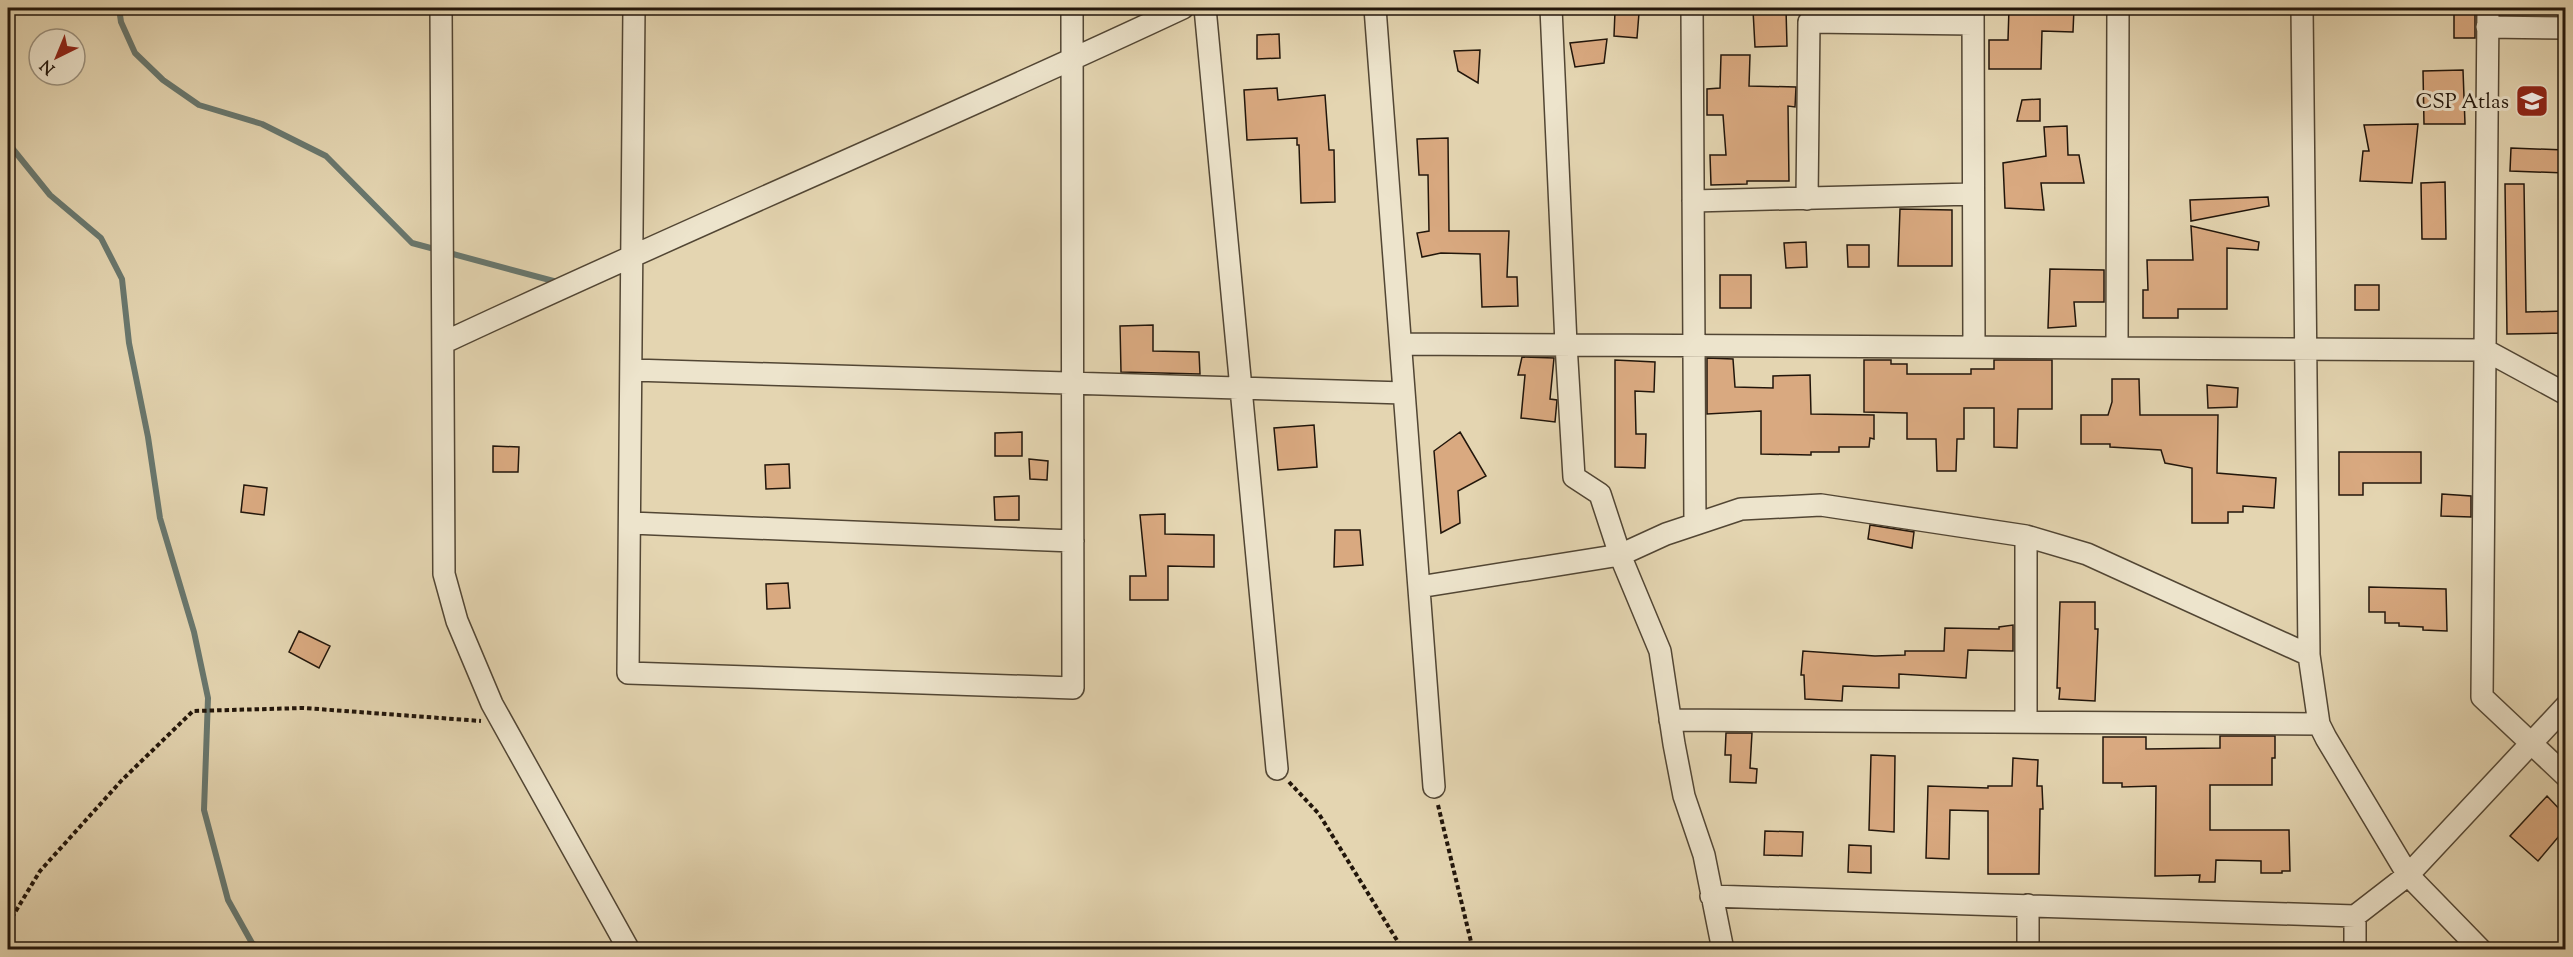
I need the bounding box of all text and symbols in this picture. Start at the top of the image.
north arrow [27,27,87,87]
text: N [36,53,61,79]
school or university icon: CSP Atlas [2514,83,2550,119]
place label: CSP Atlas [2415,88,2509,118]

